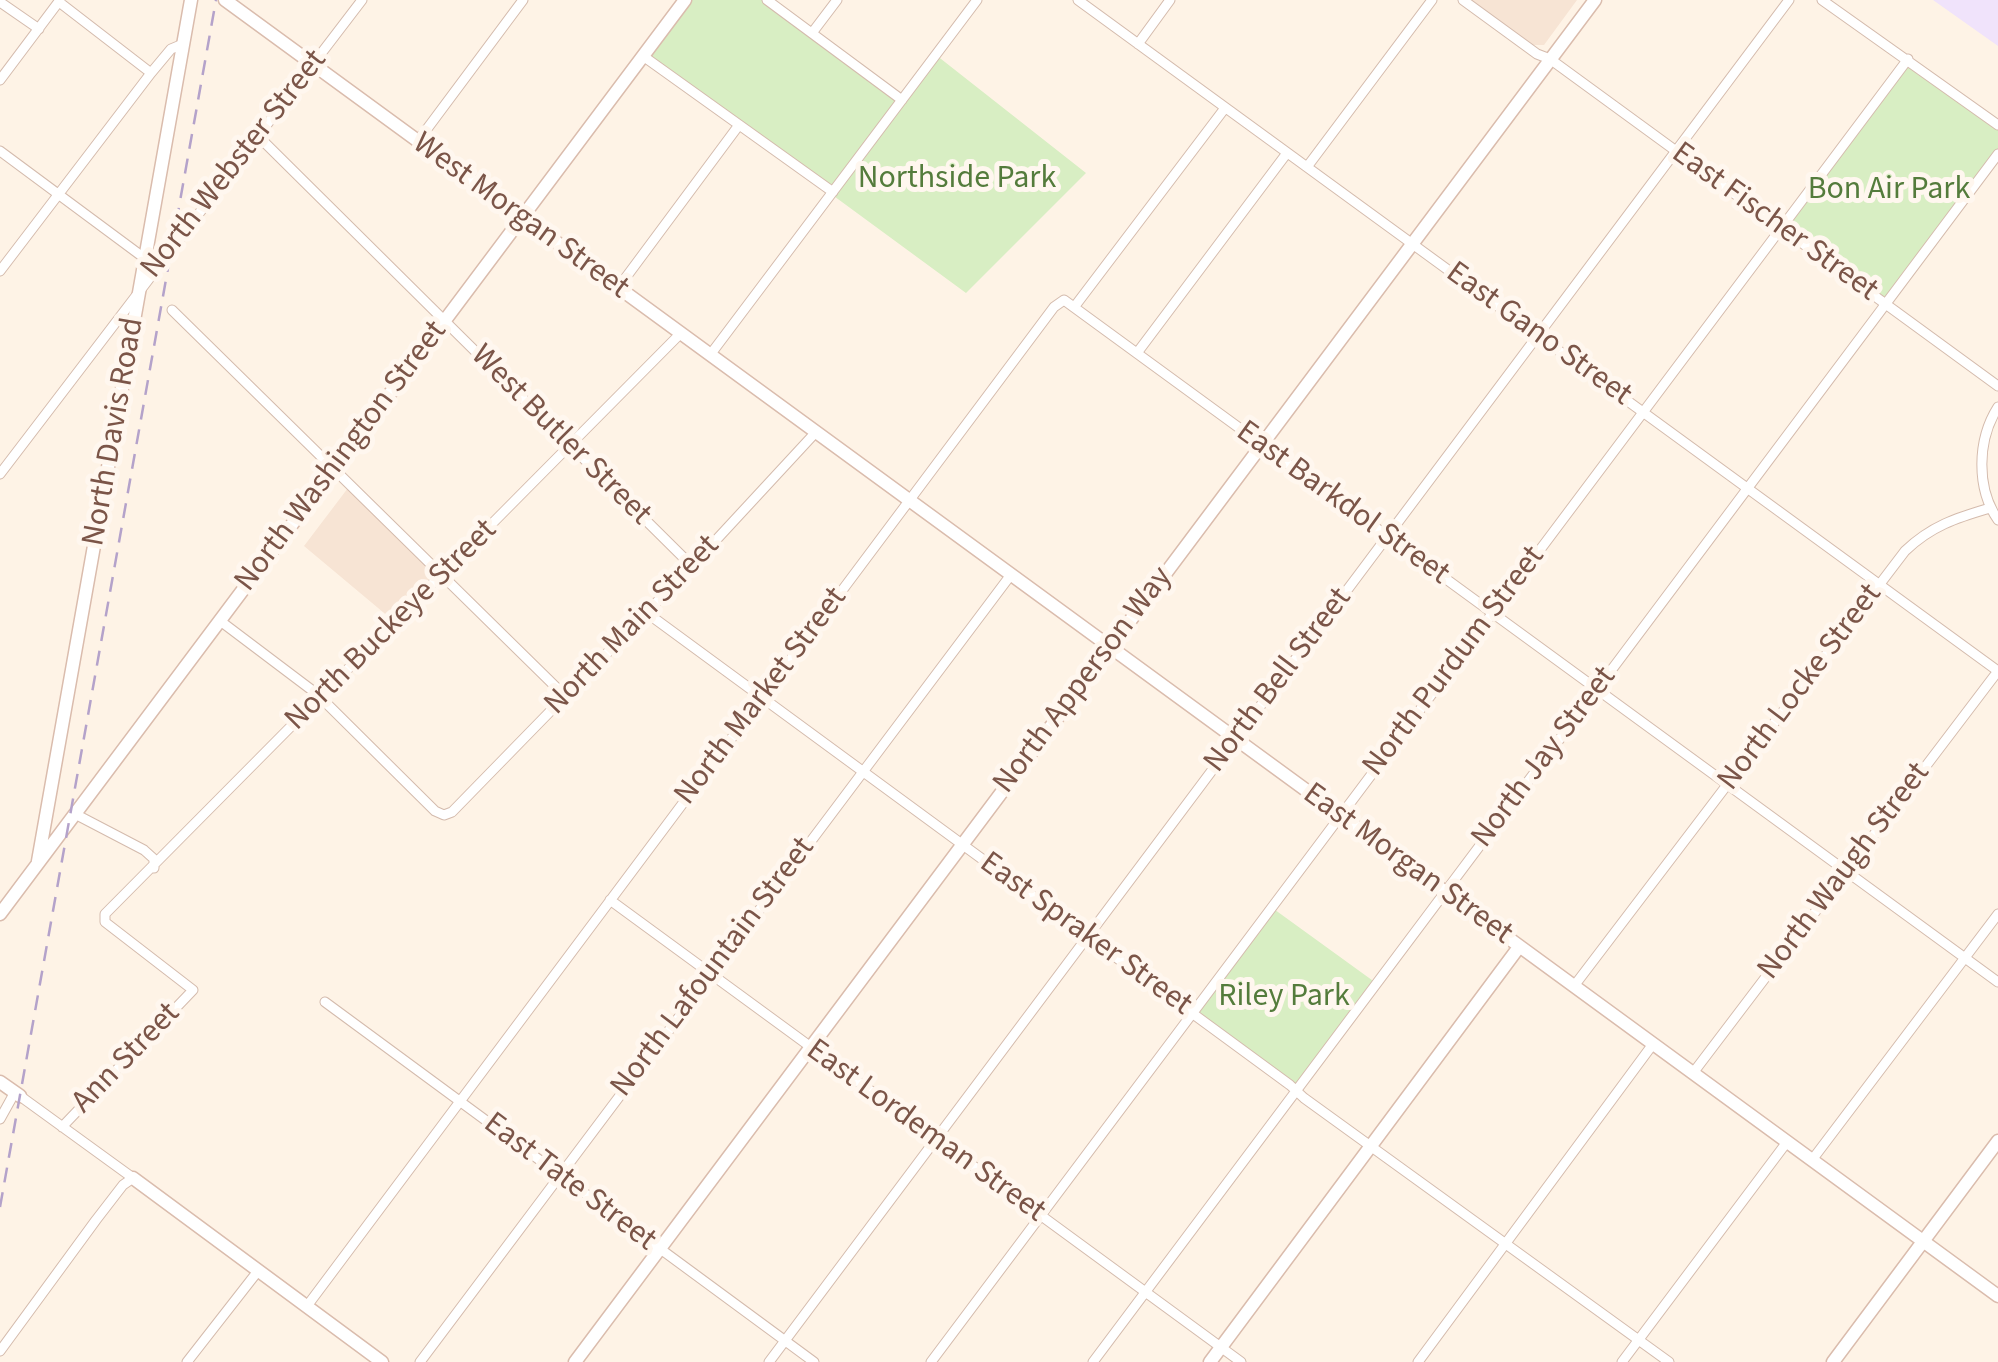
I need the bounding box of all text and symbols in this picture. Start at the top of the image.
street label: North Webster Street [134,43,336,287]
street label: West Morgan Street [404,126,636,308]
street label: East Fischer Street [1663,135,1885,311]
park label: Northside Park [858,161,1056,199]
park label: Bon Air Park [1808,172,1970,210]
street label: East Gano Street [1438,255,1638,415]
street label: North Washington Street [228,314,456,600]
street label: North Davis Road [76,315,154,549]
street label: West Butler Street [462,338,658,534]
street label: East Barkdol Street [1228,414,1456,594]
street label: North Buckeye Street [278,512,506,740]
street label: North Main Street [538,528,728,724]
street label: North Purdum Street [1356,539,1554,785]
street label: North Apperson Way [986,560,1182,802]
street label: North Locke Street [1711,577,1891,799]
street label: North Market Street [668,581,856,813]
street label: North Bell Street [1197,581,1361,781]
street label: North Jay Street [1464,660,1626,856]
street label: North Waugh Street [1751,756,1939,988]
street label: East Morgan Street [1295,776,1519,954]
street label: North Lafountain Street [604,831,824,1105]
street label: East Spraker Street [971,845,1199,1025]
park label: Riley Park [1218,979,1350,1017]
street label: Ann Street [65,996,189,1122]
street label: East Lordeman Street [798,1032,1052,1232]
street label: East Tate Street [475,1106,663,1260]

